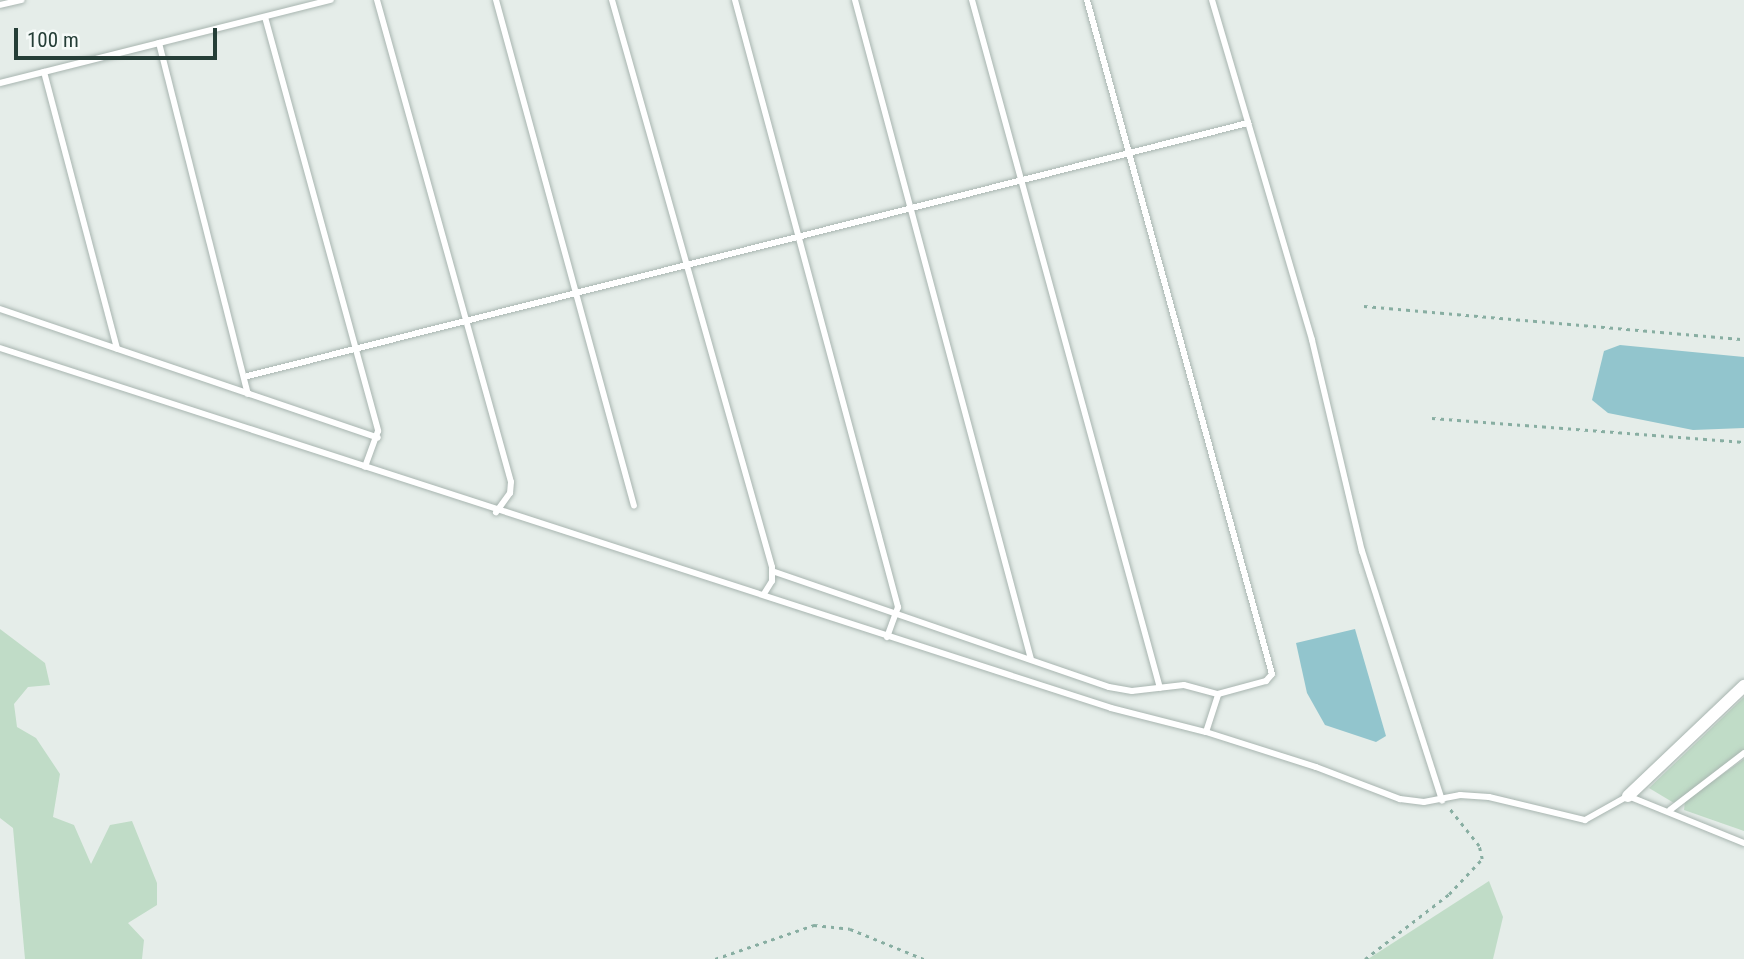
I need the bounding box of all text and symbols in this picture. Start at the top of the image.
scale bar [18,14,220,58]
text: 100 m [27,28,79,52]

